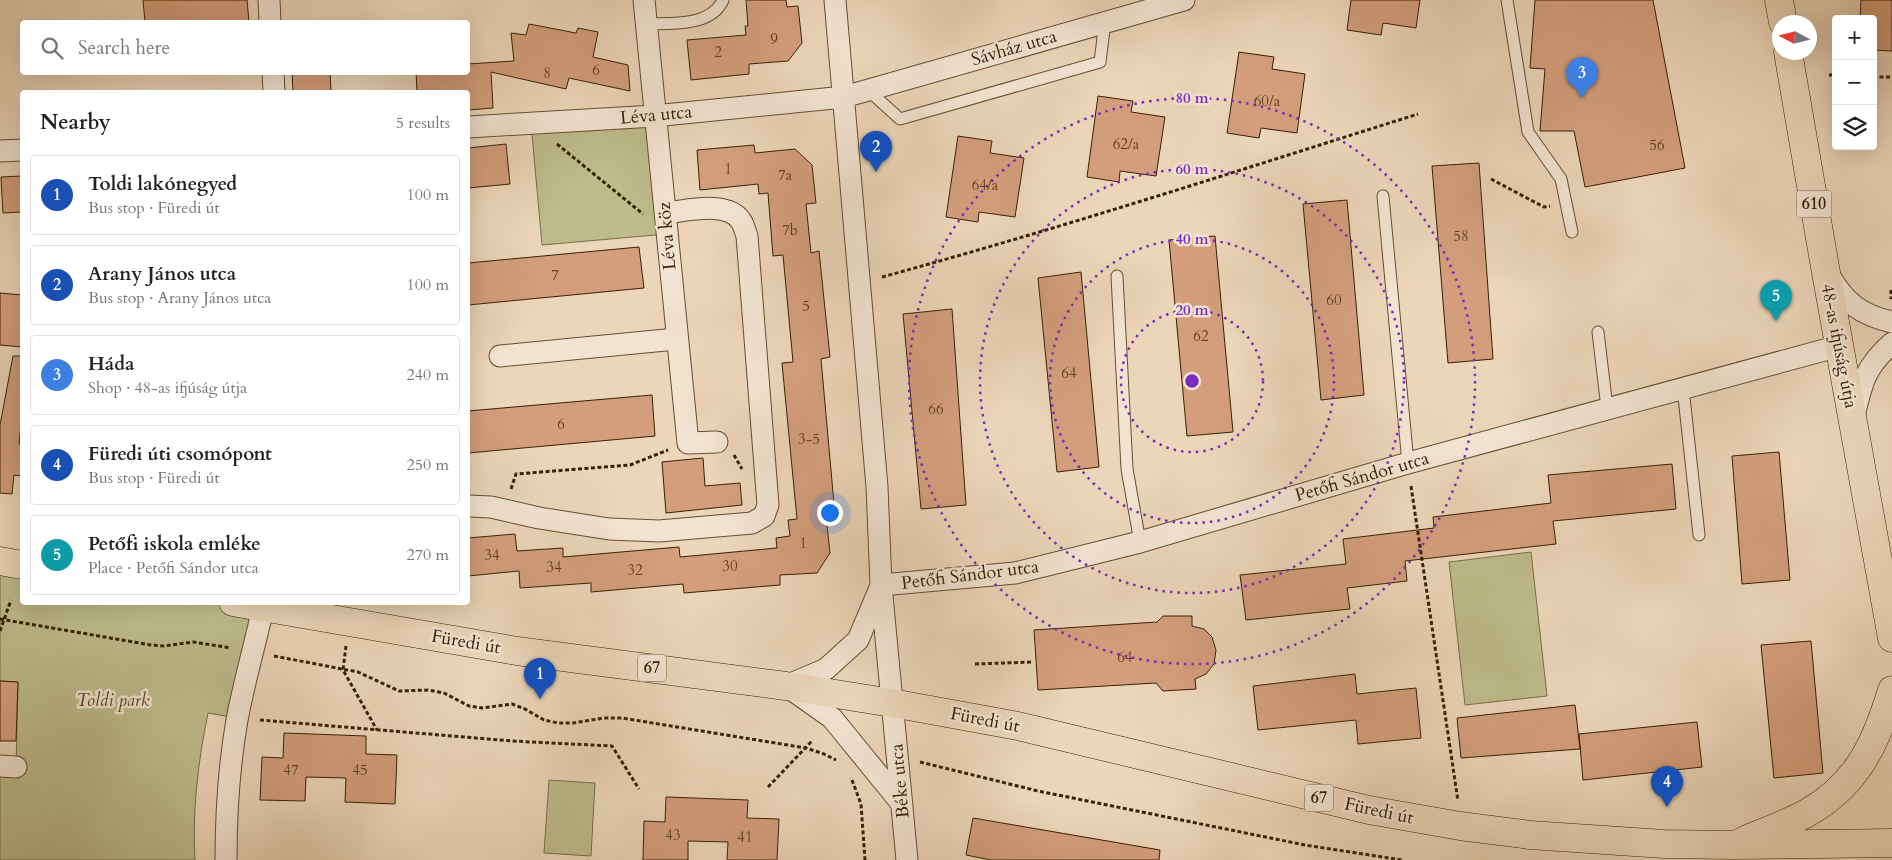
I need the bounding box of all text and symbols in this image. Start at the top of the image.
north arrow [1772,15,1817,60]
map controls [1832,15,1877,150]
button: + [1832,15,1877,60]
search box [20,20,470,75]
street label: Sávház utca [968,24,1060,72]
house number: 9 [770,29,778,49]
icon: search [38,34,66,62]
text: Search here [78,35,170,61]
house number: 2 [714,42,722,62]
pin: 3 [1566,57,1598,98]
house number: 6 [592,60,600,80]
button: − [1832,60,1877,105]
house number: 8 [543,63,551,83]
text: 80 m [1175,88,1209,108]
house number: 60/a [1254,91,1281,111]
street label: Léva utca [619,99,693,131]
button: layers [1832,105,1877,150]
text: Nearby [40,108,111,137]
text: 5 results [396,112,450,134]
pin: 2 [860,131,892,172]
house number: 62/a [1113,134,1140,154]
house number: 56 [1649,135,1665,155]
house number: 1 [724,159,732,179]
text: 60 m [1175,159,1209,179]
house number: 7a [778,165,793,185]
text: Toldi lakónegyed [88,171,237,197]
house number: 64/a [972,175,999,195]
text: 1 [53,184,61,206]
text: 100 m [407,184,449,206]
road number: 610 [1796,190,1832,218]
text: Bus stop · Füredi út [88,197,220,219]
street label: Léva köz [652,201,682,271]
house number: 7b [782,220,798,240]
house number: 58 [1453,226,1469,246]
text: 40 m [1175,229,1209,249]
text: Arany János utca [88,261,236,287]
house number: 7 [551,265,559,285]
text: 2 [53,274,61,296]
text: 100 m [407,274,449,296]
pin: 5 [1760,280,1792,321]
street label: 48-as ifjúság útja [1815,282,1863,411]
text: Bus stop · Arany János utca [88,287,271,309]
house number: 60 [1326,290,1342,310]
house number: 5 [802,296,810,316]
text: 20 m [1175,300,1209,320]
house number: 62 [1193,326,1209,346]
text: Háda [88,351,134,377]
house number: 64 [1061,363,1077,383]
text: 3 [53,364,61,386]
text: 240 m [407,364,449,386]
centre of rings [1183,372,1201,390]
text: Shop · 48-as ifjúság útja [88,377,247,399]
house number: 66 [928,399,944,419]
house number: 6 [557,414,565,434]
house number: 3-5 [798,429,820,449]
text: Füredi úti csomópont [88,441,272,467]
street label: Petőfi Sándor utca [1292,446,1432,508]
text: 4 [53,454,61,476]
text: 250 m [407,454,449,476]
text: Bus stop · Füredi út [88,467,220,489]
your location [817,500,843,526]
text: Petőfi iskola emléke [88,531,261,557]
house number: 1 [799,533,807,553]
text: 5 [53,544,61,566]
text: 270 m [407,544,449,566]
house number: 34 [484,545,500,565]
street label: Petőfi Sándor utca [900,554,1040,596]
house number: 30 [722,556,738,576]
text: Place · Petőfi Sándor utca [88,557,259,579]
house number: 34 [546,557,562,577]
house number: 32 [627,560,643,580]
street label: Füredi út [429,624,503,660]
house number: 64 [1117,647,1133,667]
road number: 67 [638,654,666,681]
pin: 1 [524,658,556,699]
park label: Toldi park [76,688,150,713]
street label: Füredi út [948,701,1022,739]
street label: Béke utca [884,743,916,819]
house number: 47 [283,760,299,780]
house number: 45 [352,760,368,780]
pin: 4 [1651,766,1683,807]
road number: 67 [1305,784,1333,811]
street label: Füredi út [1342,792,1416,831]
house number: 43 [665,825,681,845]
house number: 41 [737,827,753,847]

